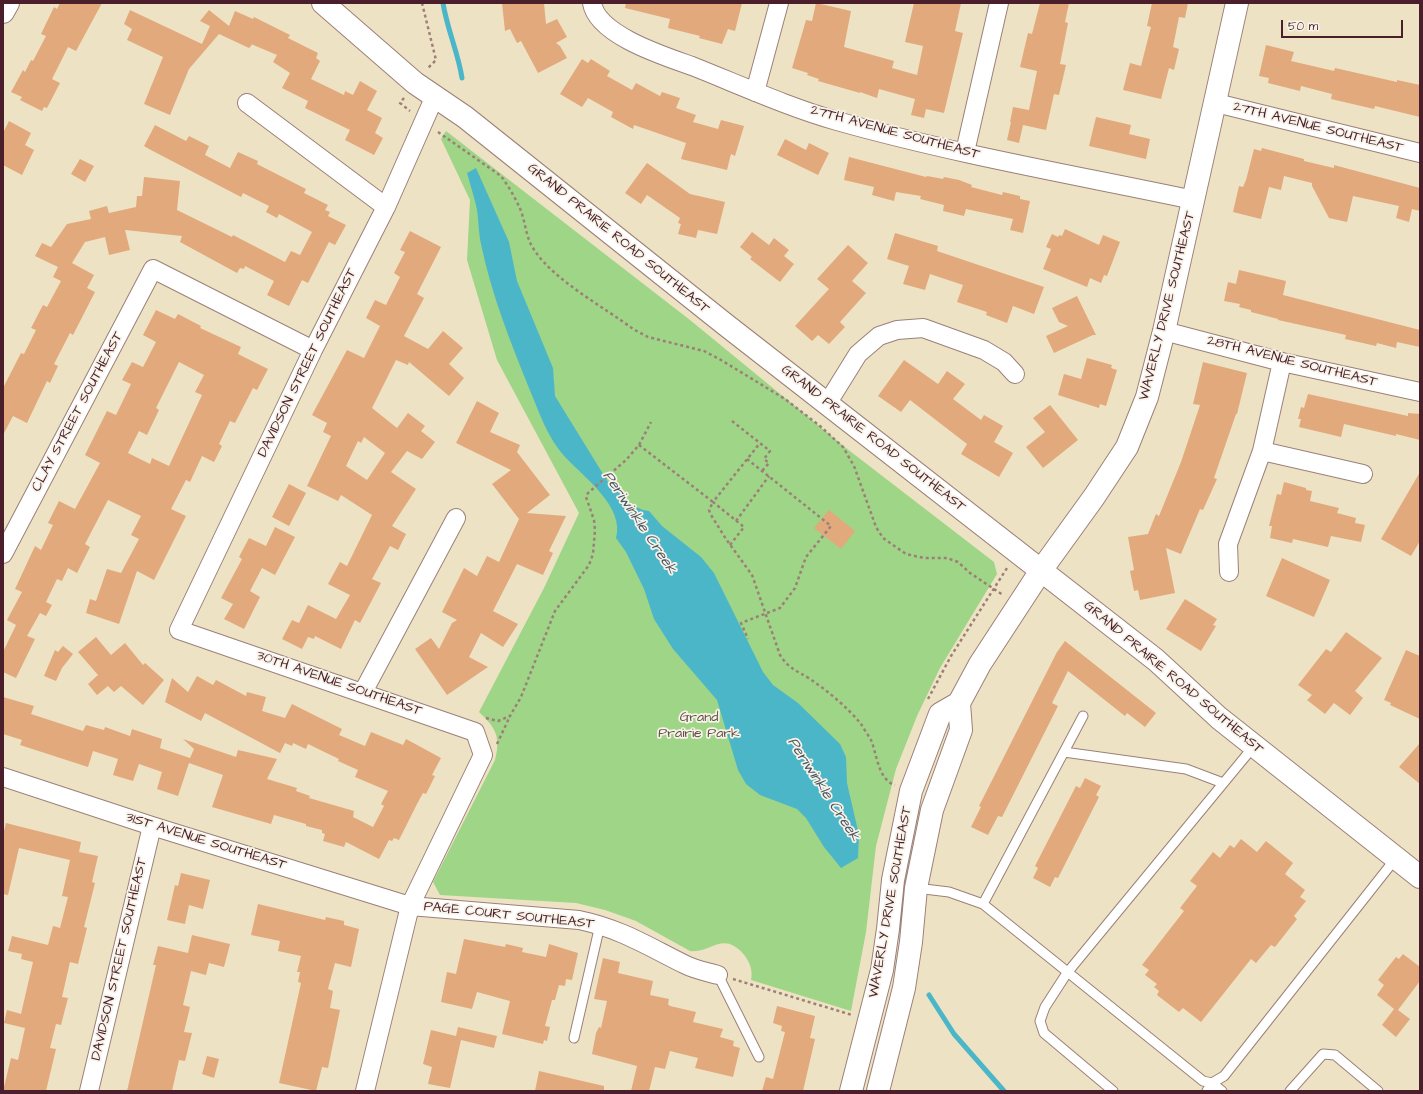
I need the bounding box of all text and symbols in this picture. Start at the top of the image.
scale bar [1283,12,1405,38]
text: 50 m [1288,18,1318,35]
street label: 27TH AVENUE SOUTHEAST [1231,99,1405,157]
street label: 27TH AVENUE SOUTHEAST [809,102,981,164]
street label: GRAND PRAIRIE ROAD SOUTHEAST [524,160,712,318]
street label: WAVERLY DRIVE SOUTHEAST [1136,210,1200,402]
street label: DAVIDSON STREET SOUTHEAST [255,266,361,460]
street label: CLAY STREET SOUTHEAST [29,329,127,495]
street label: 28TH AVENUE SOUTHEAST [1205,333,1379,391]
street label: GRAND PRAIRIE ROAD SOUTHEAST [777,362,969,516]
water label: Periwinkle Creek [598,468,680,578]
street label: GRAND PRAIRIE ROAD SOUTHEAST [1080,598,1266,758]
street label: 30TH AVENUE SOUTHEAST [254,648,424,720]
park label: Grand Prairie Park [658,710,740,742]
water label: Periwinkle Creek [783,735,863,845]
street label: WAVERLY DRIVE SOUTHEAST [866,805,916,999]
street label: 31ST AVENUE SOUTHEAST [124,810,288,874]
street label: DAVIDSON STREET SOUTHEAST [88,856,152,1062]
street label: PAGE COURT SOUTHEAST [423,899,595,933]

